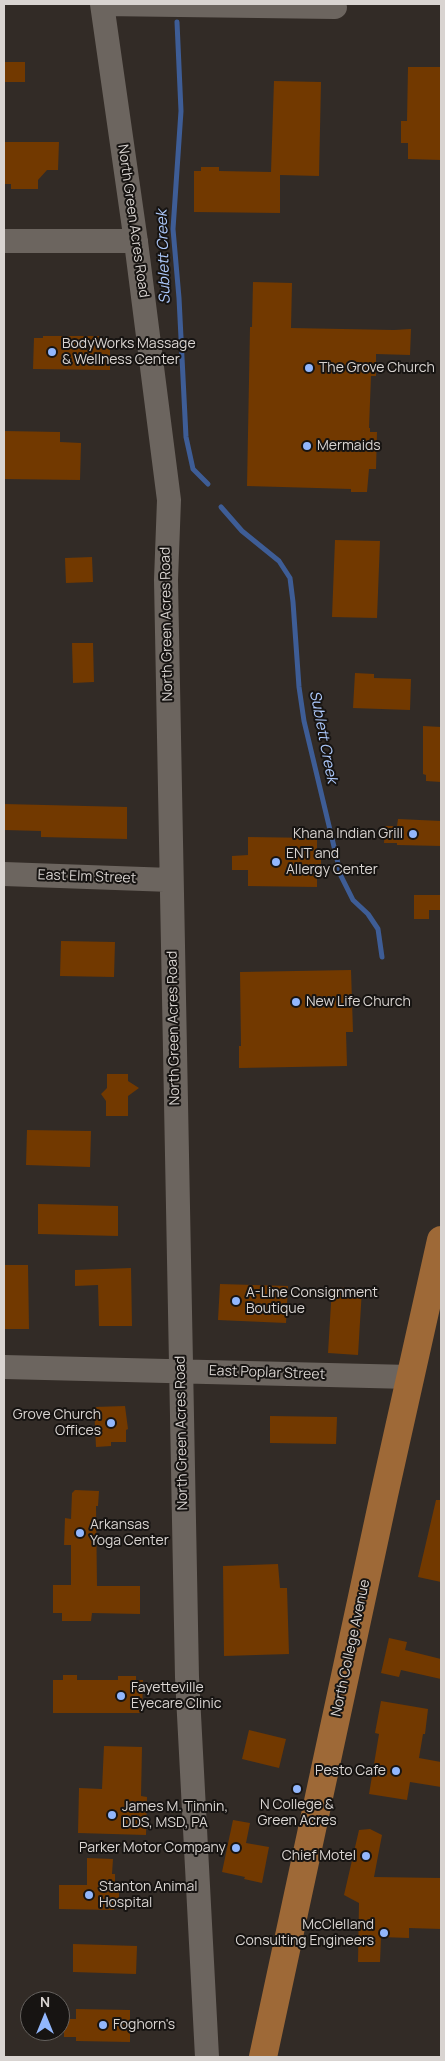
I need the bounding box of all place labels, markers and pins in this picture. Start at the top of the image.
place label: BodyWorks Massage & Wellness Center [62,336,196,368]
marker: BodyWorks Massage & Wellness Center [46,346,58,358]
place label: The Grove Church [319,360,435,376]
marker: The Grove Church [303,362,315,374]
place label: Mermaids [317,438,381,454]
marker: Mermaids [301,440,313,452]
place label: Khana Indian Grill [293,826,403,842]
marker: Khana Indian Grill [407,828,419,840]
place label: ENT and Allergy Center [286,846,378,879]
marker: ENT and Allergy Center [270,856,282,868]
place label: New Life Church [306,994,411,1010]
marker: New Life Church [290,996,302,1008]
place label: A-Line Consignment Boutique [246,1285,378,1318]
marker: A-Line Consignment Boutique [230,1295,242,1307]
place label: Grove Church Offices [13,1407,101,1440]
marker: Grove Church Offices [105,1417,117,1429]
place label: Arkansas Yoga Center [90,1517,169,1550]
marker: Arkansas Yoga Center [74,1527,86,1539]
place label: Fayetteville Eyecare Clinic [131,1680,222,1712]
marker: Fayetteville Eyecare Clinic [115,1690,127,1702]
place label: Pesto Cafe [315,1763,386,1779]
marker: Pesto Cafe [390,1765,402,1777]
marker: N College & Green Acres [291,1783,303,1795]
place label: N College & Green Acres [257,1797,337,1830]
place label: James M. Tinnin, DDS, MSD, PA [122,1799,228,1831]
marker: James M. Tinnin, DDS, MSD, PA [106,1809,118,1821]
place label: Parker Motor Company [79,1840,226,1856]
marker: Parker Motor Company [230,1842,242,1854]
place label: Chief Motel [282,1848,356,1864]
marker: Chief Motel [360,1850,372,1862]
place label: Stanton Animal Hospital [99,1879,197,1911]
marker: Stanton Animal Hospital [83,1889,95,1901]
place label: McClelland Consulting Engineers [236,1917,374,1950]
marker: McClelland Consulting Engineers [378,1927,390,1939]
place label: Foghorn's [113,2017,175,2033]
marker: Foghorn's [97,2019,109,2031]

